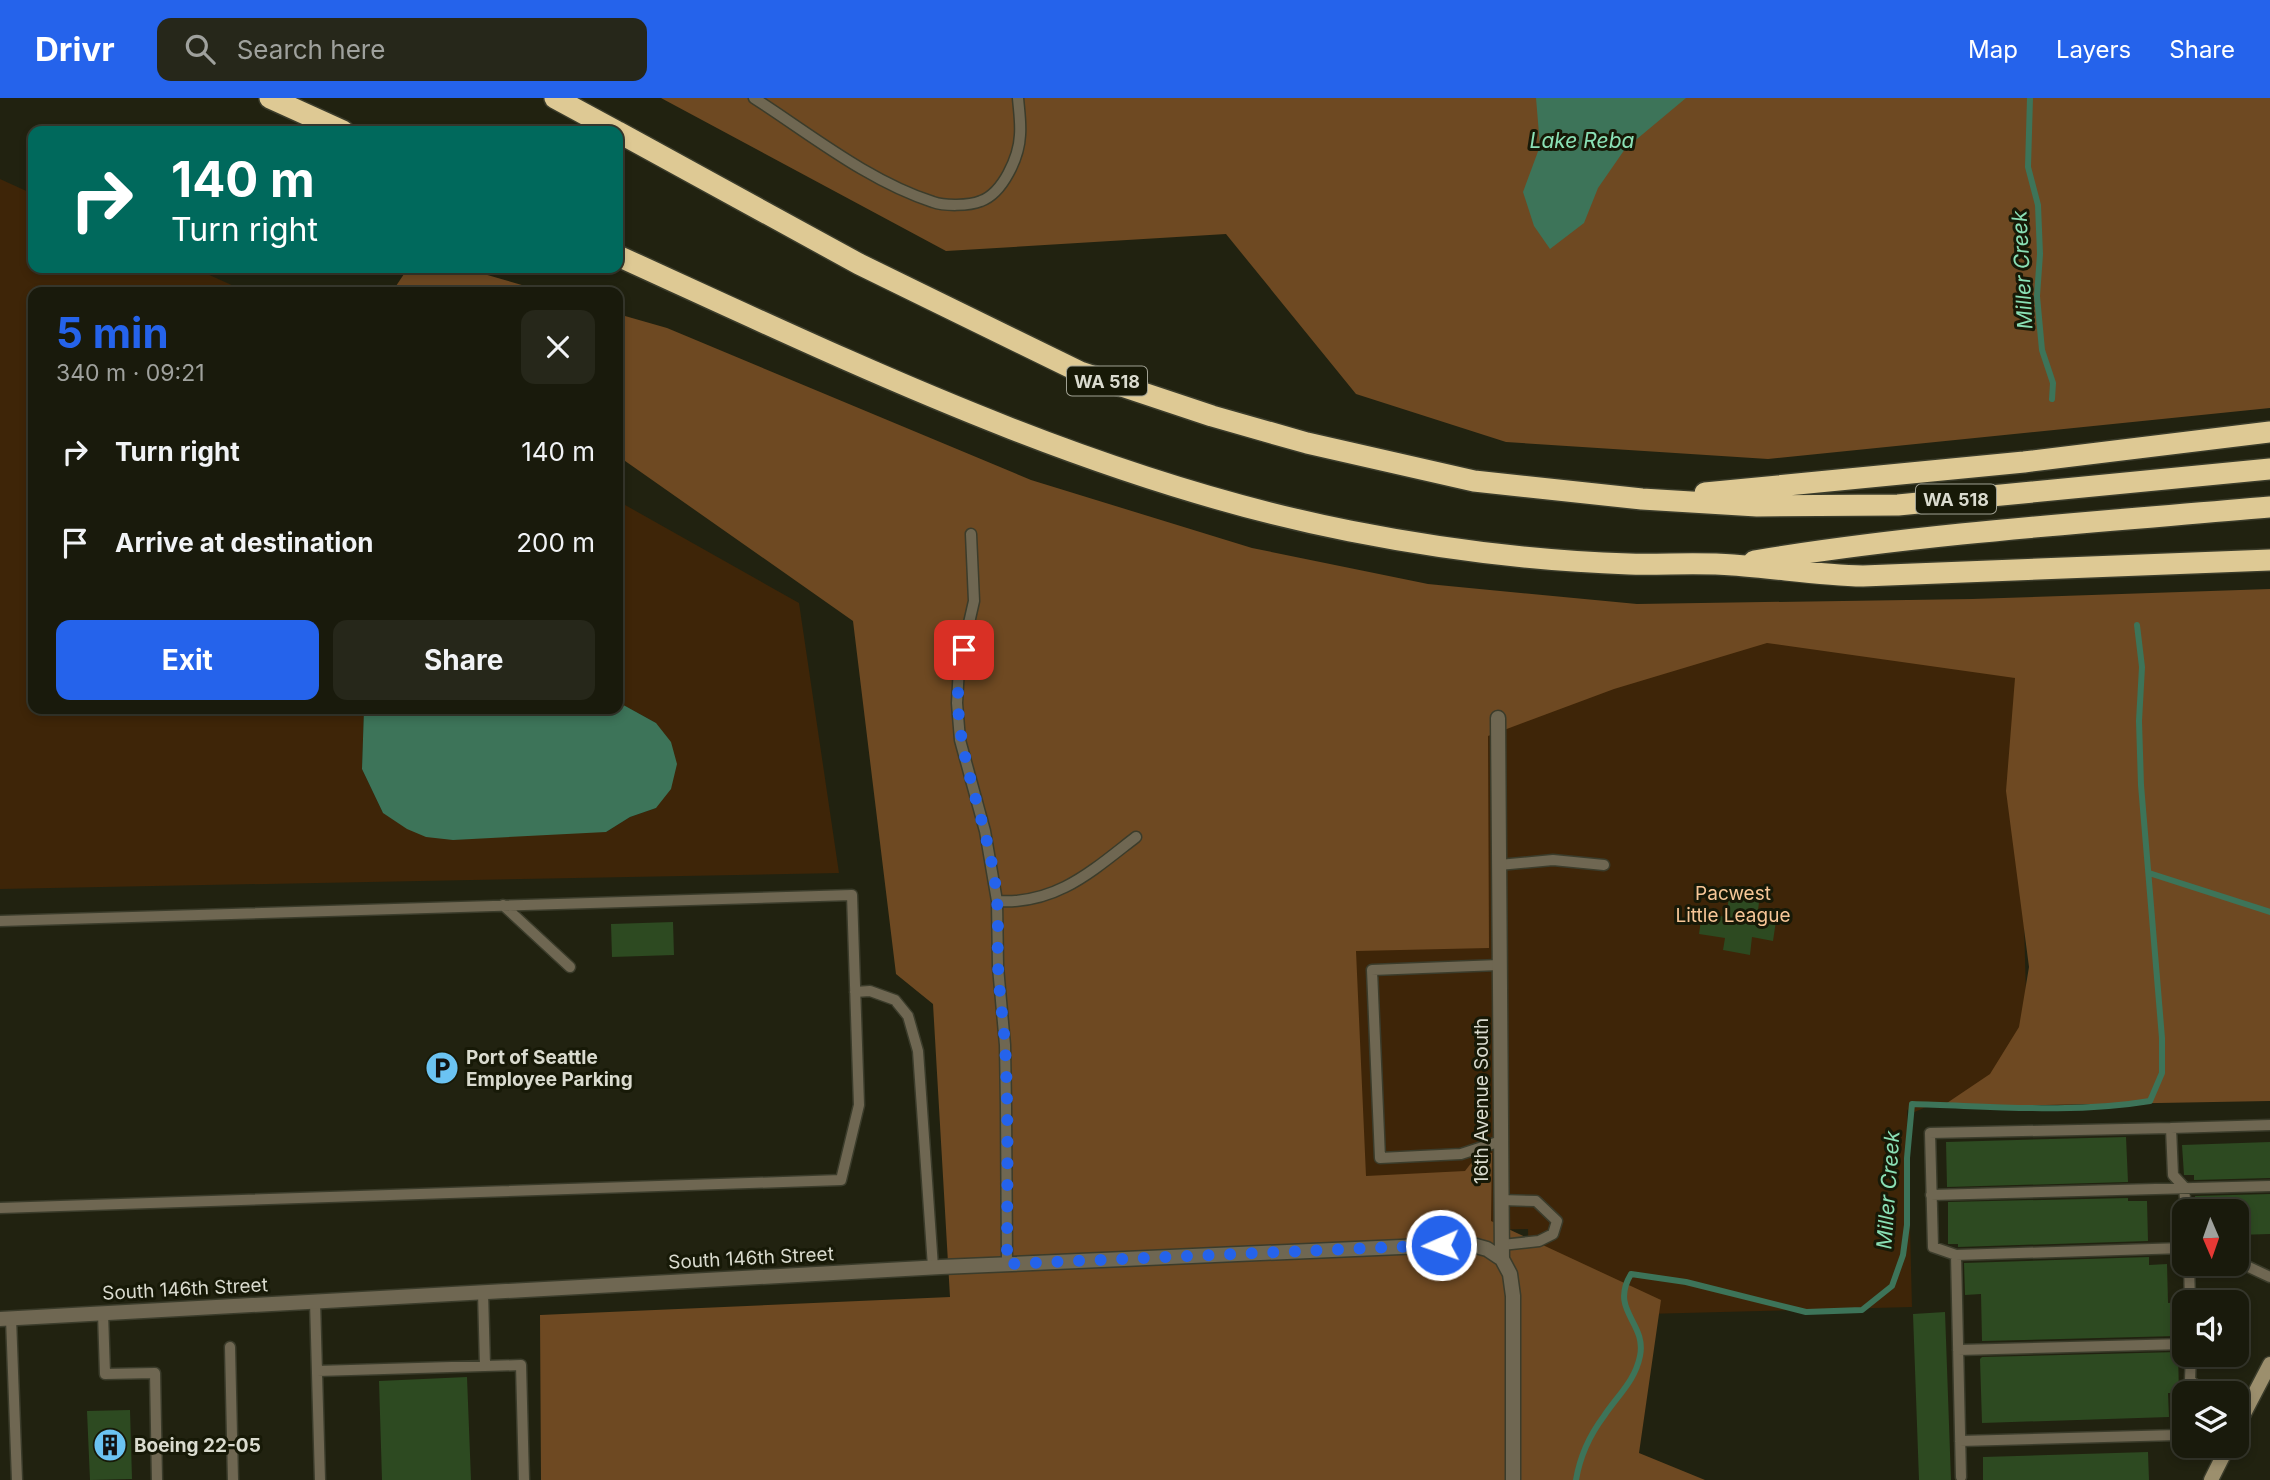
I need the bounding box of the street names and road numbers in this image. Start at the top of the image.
road number: WA 518 [1067,366,1147,396]
road number: WA 518 [1916,484,1996,514]
street label: 16th Avenue South [1470,1018,1493,1184]
street label: South 146th Street [668,1242,834,1274]
street label: South 146th Street [102,1273,268,1305]

